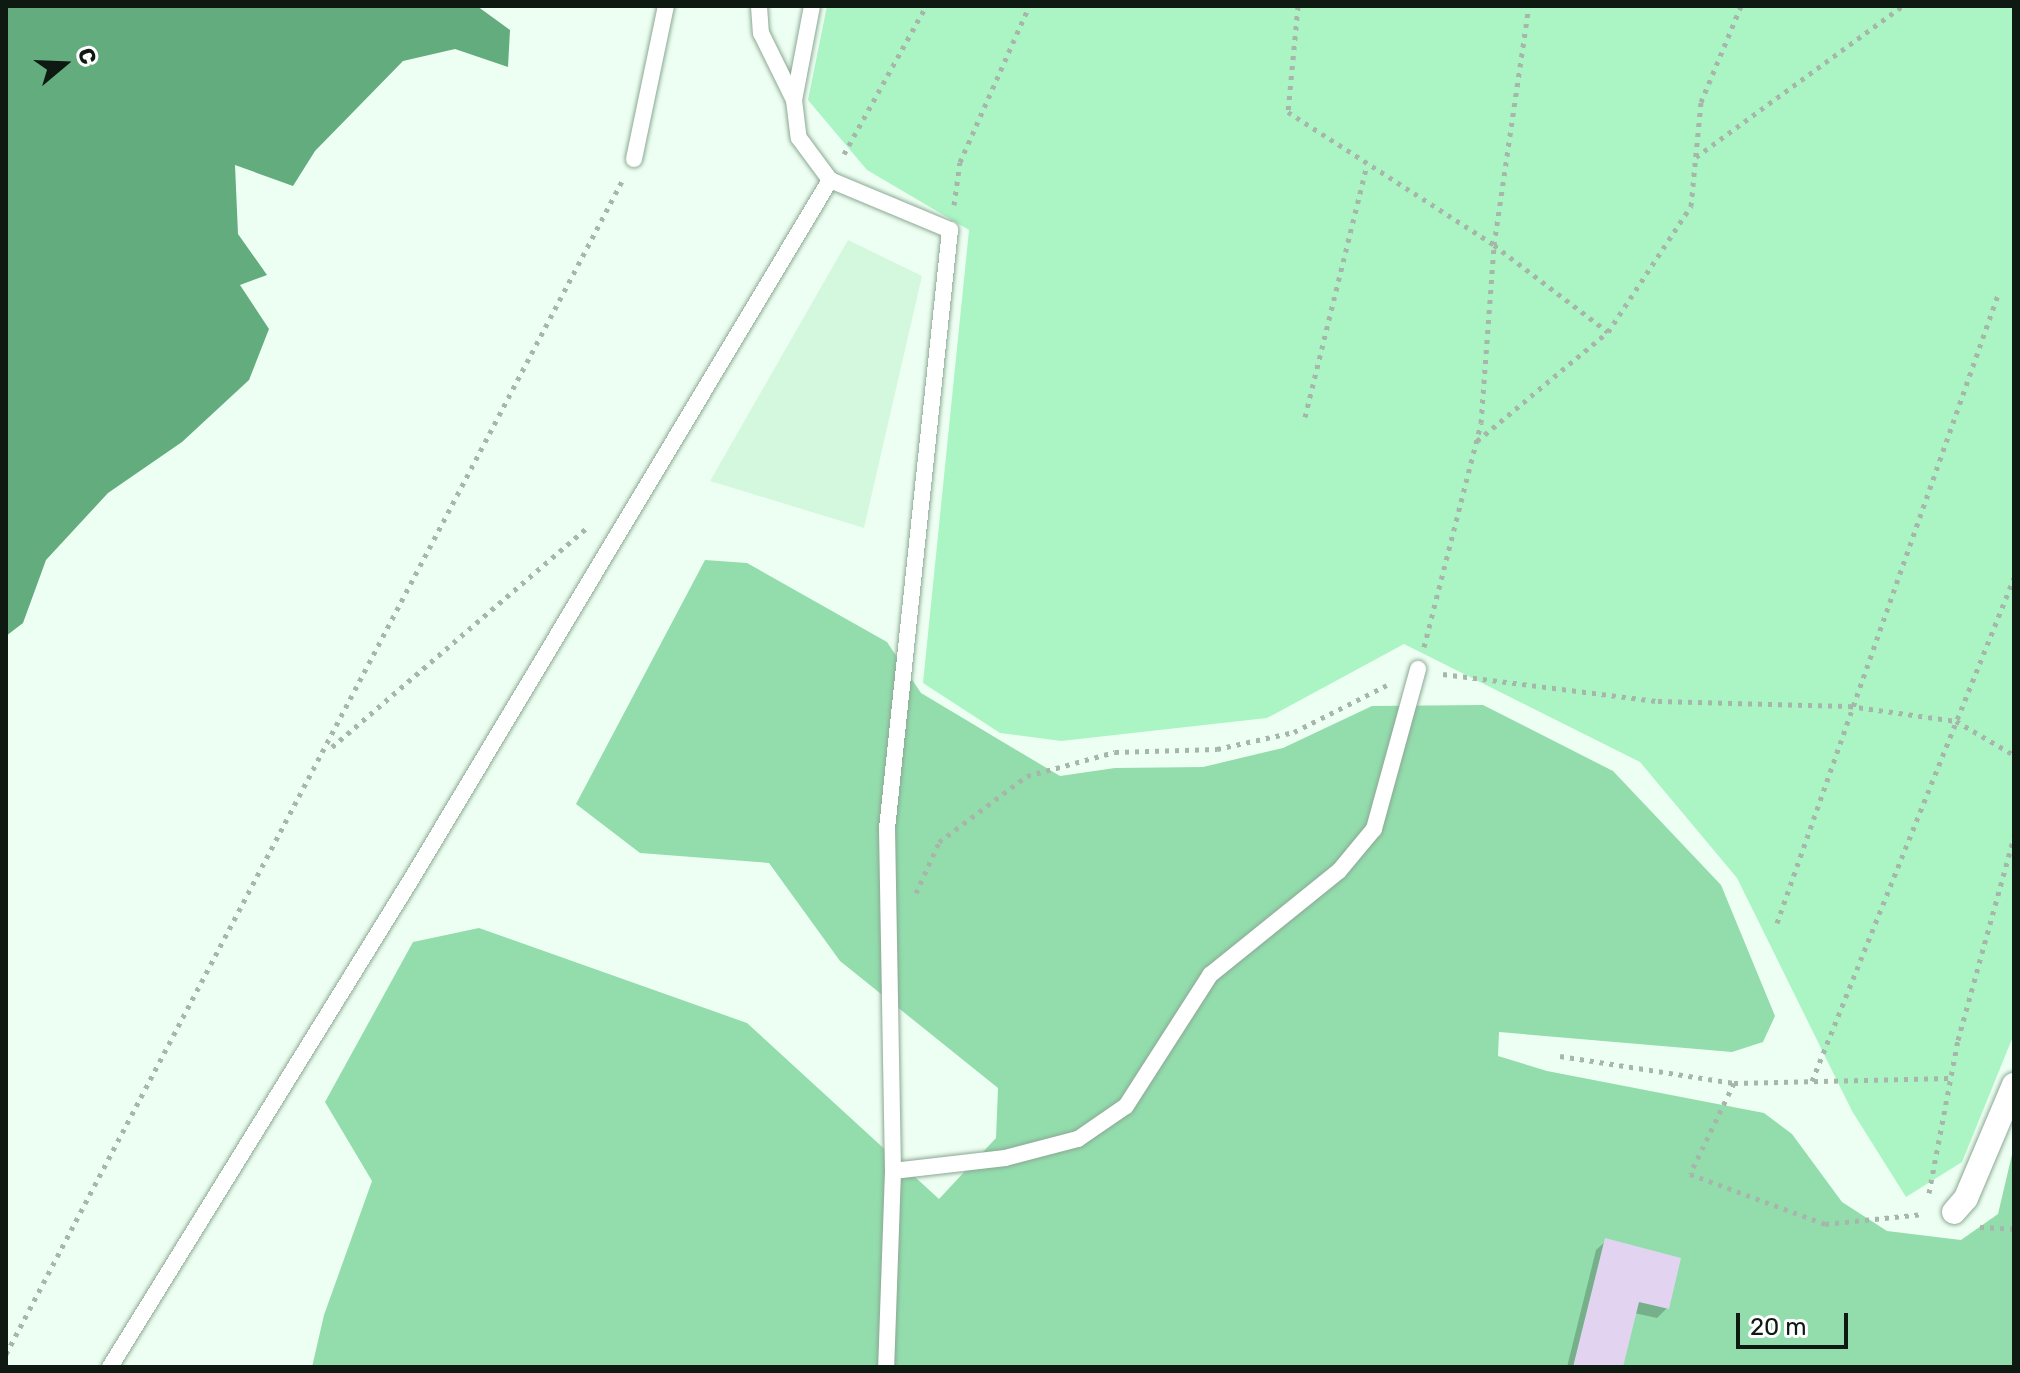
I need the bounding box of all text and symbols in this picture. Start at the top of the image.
north arrow [24,24,104,104]
text: С [72,44,102,68]
scale bar [1740,1297,1852,1347]
text: 20 m [1750,1313,1807,1341]

